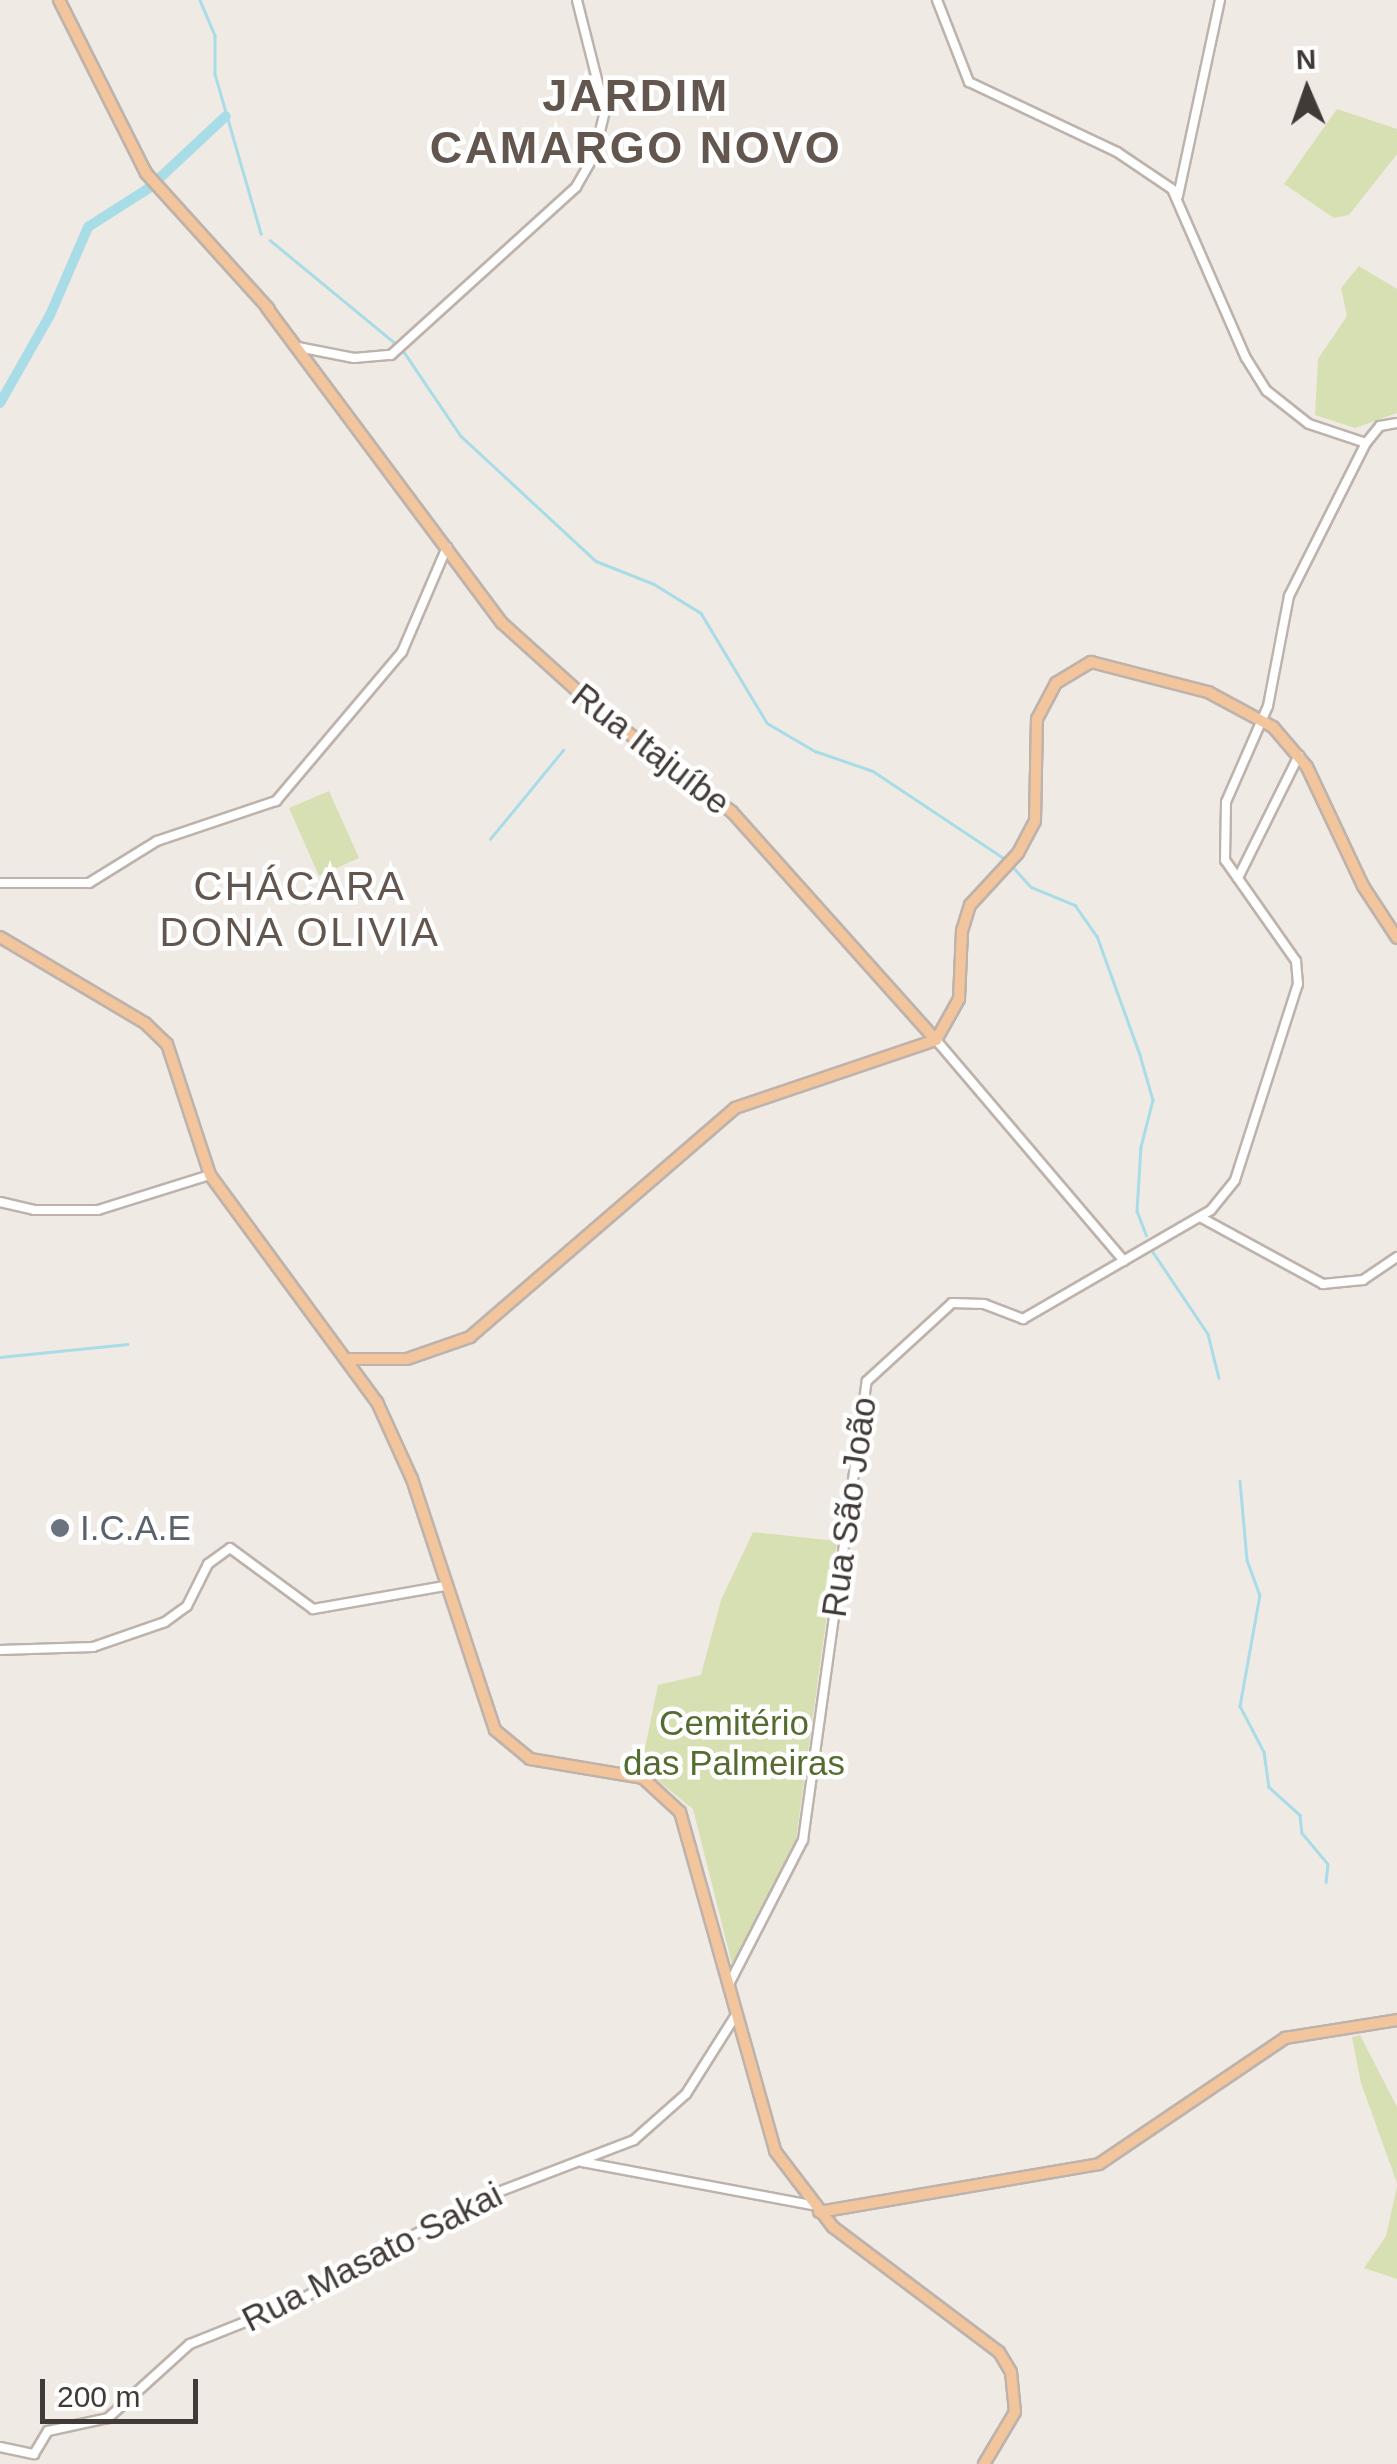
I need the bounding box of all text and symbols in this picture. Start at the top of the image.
north arrow [1257,40,1357,140]
text: N [1295,44,1317,75]
district label: JARDIM CAMARGO NOVO [430,69,842,175]
street label: Rua Itajuíbe [564,674,738,824]
district label: CHÁCARA DONA OLIVIA [158,862,442,956]
street label: Rua São João [813,1394,885,1620]
place label: I.C.A.E [80,1507,191,1549]
marker: I.C.A.E [49,1517,71,1539]
park label: Cemitério das Palmeiras [623,1702,845,1784]
street label: Rua Masato Sakai [235,2173,509,2341]
scale bar [45,2359,202,2421]
text: 200 m [57,2380,140,2413]

